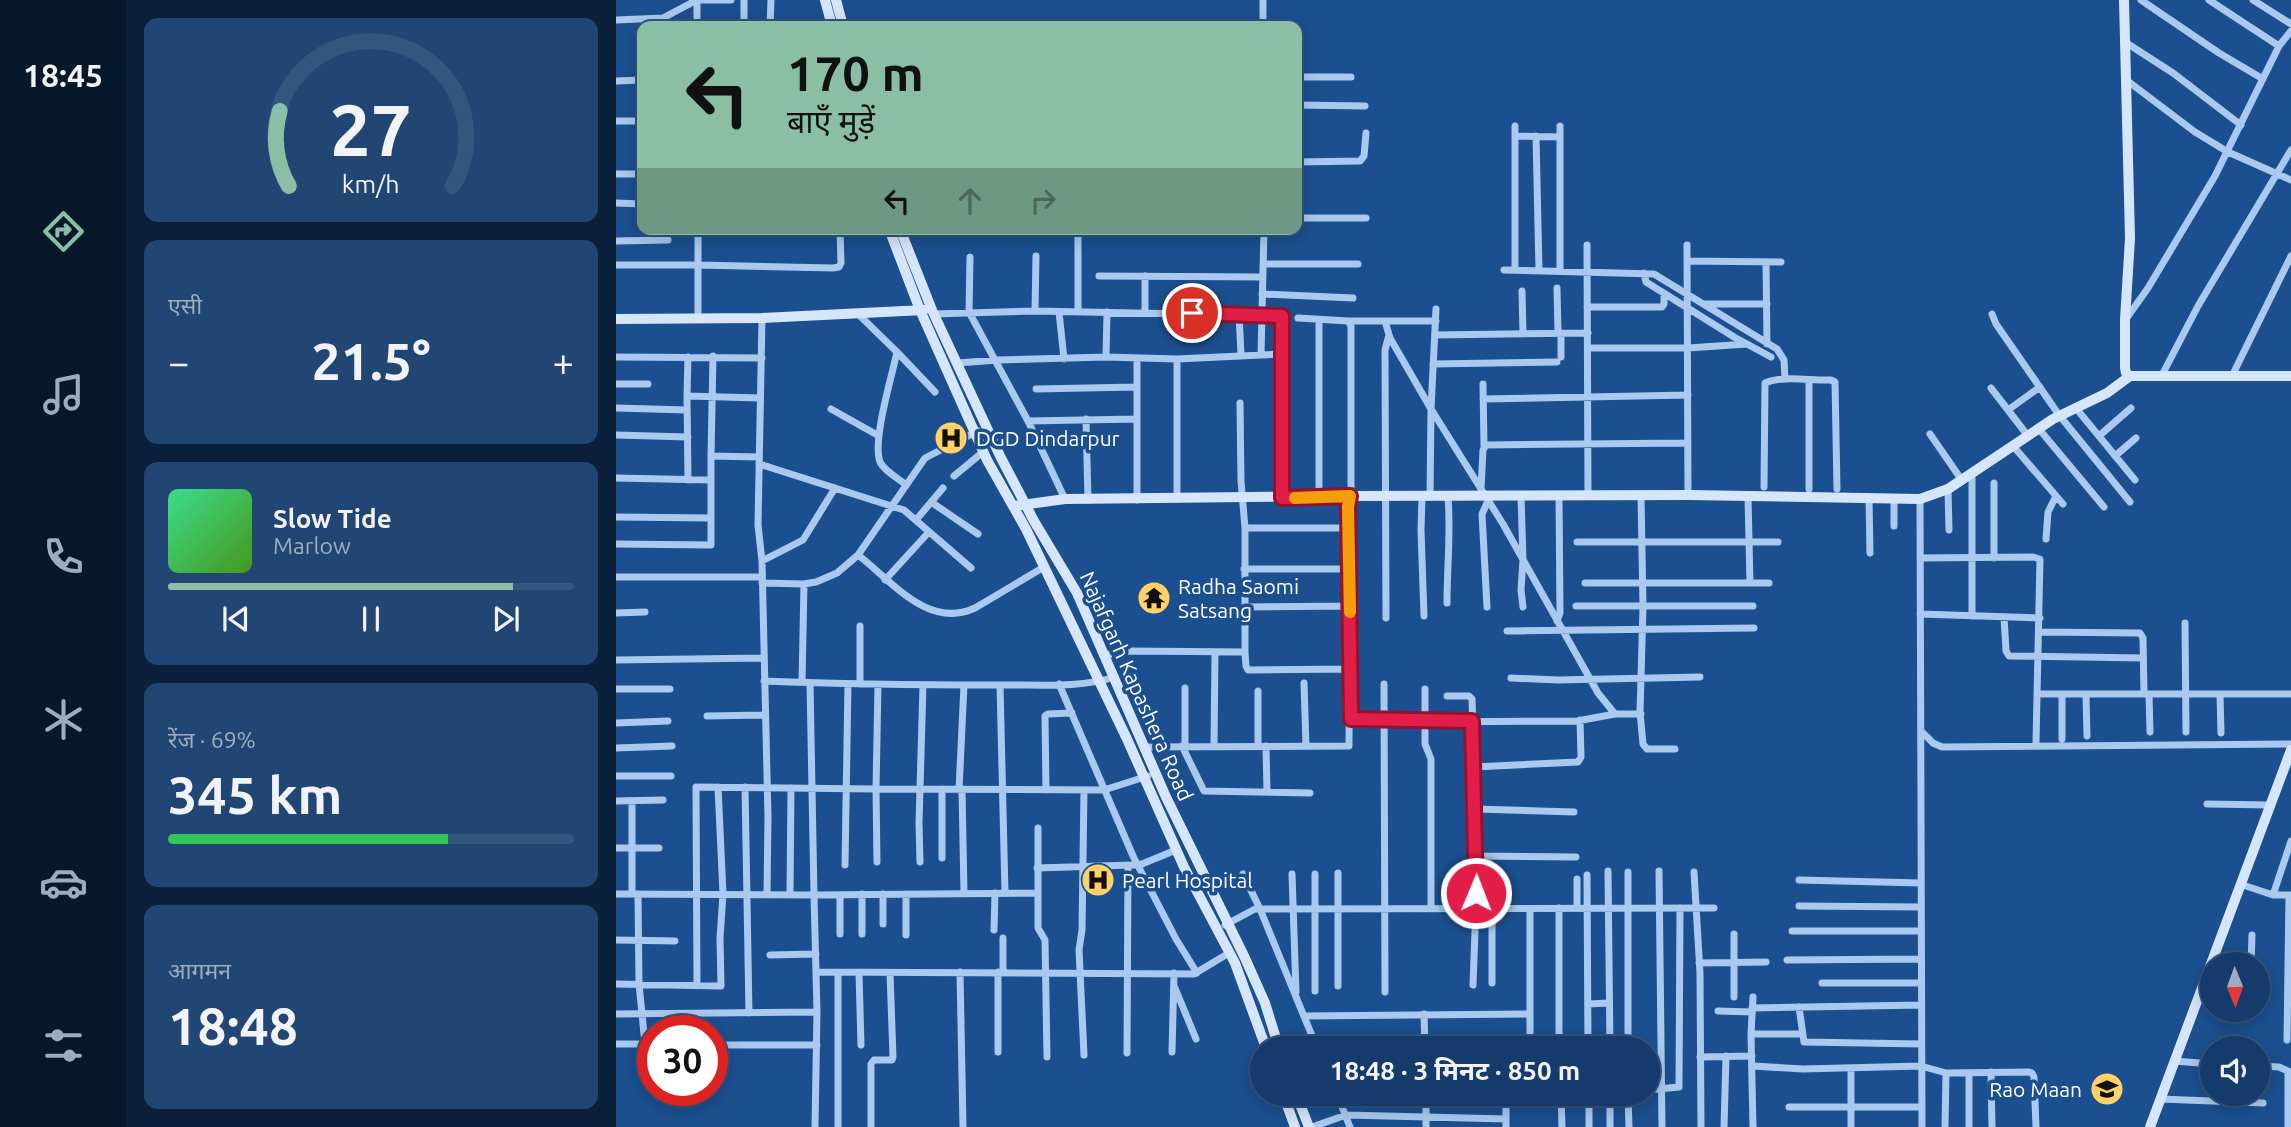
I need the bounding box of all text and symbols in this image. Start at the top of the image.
text: 170 m [787,45,924,100]
icon: left [672,49,763,140]
text: 18:45 [23,57,103,93]
text: 27 [330,88,412,170]
text: बाएँ मुड़ें [787,103,875,139]
text: km/h [342,170,400,198]
icon: left [878,182,916,220]
icon: ahead [951,182,989,220]
icon: right [1024,182,1062,220]
icon: directions [39,207,88,256]
pin [1162,283,1222,343]
text: एसी [168,293,202,318]
icon: arrive [1173,294,1211,332]
text: 21.5° [311,332,431,390]
text: − [168,341,189,383]
text: + [553,341,574,383]
icon: music [39,370,88,419]
hospital icon: DGD Dindarpur [932,419,970,457]
place label: DGD Dindarpur [976,426,1120,450]
text: Slow Tide [273,504,392,533]
icon: phone [39,532,88,581]
text: Marlow [273,533,351,558]
street label: Najafgarh Kapashera Road [1075,568,1199,804]
place label: Radha Saomi Satsang [1178,574,1299,622]
temple icon: Radha Saomi Satsang [1135,579,1173,617]
icon: previous [217,600,255,638]
icon: pause [352,600,390,638]
icon: next [487,600,525,638]
icon: climate [39,695,88,744]
text: रेंज · 69% [168,727,256,752]
text: 345 km [168,766,342,824]
position arrow [1439,856,1513,930]
icon: car [39,858,88,907]
hospital icon: Pearl Hospital [1079,861,1117,899]
place label: Pearl Hospital [1122,868,1253,892]
north arrow [2200,952,2270,1022]
map controls [2200,952,2270,1106]
text: आगमन [168,958,231,983]
text: 18:48 [168,997,298,1055]
speed limit sign: 30 [637,1015,728,1106]
icon: filters [39,1021,88,1070]
button: sound [2200,1036,2270,1106]
text: 18:48 · 3 मिनट · 850 m [1330,1056,1580,1085]
school or university icon: Rao Maan [2088,1070,2126,1108]
place label: Rao Maan [1989,1077,2082,1101]

